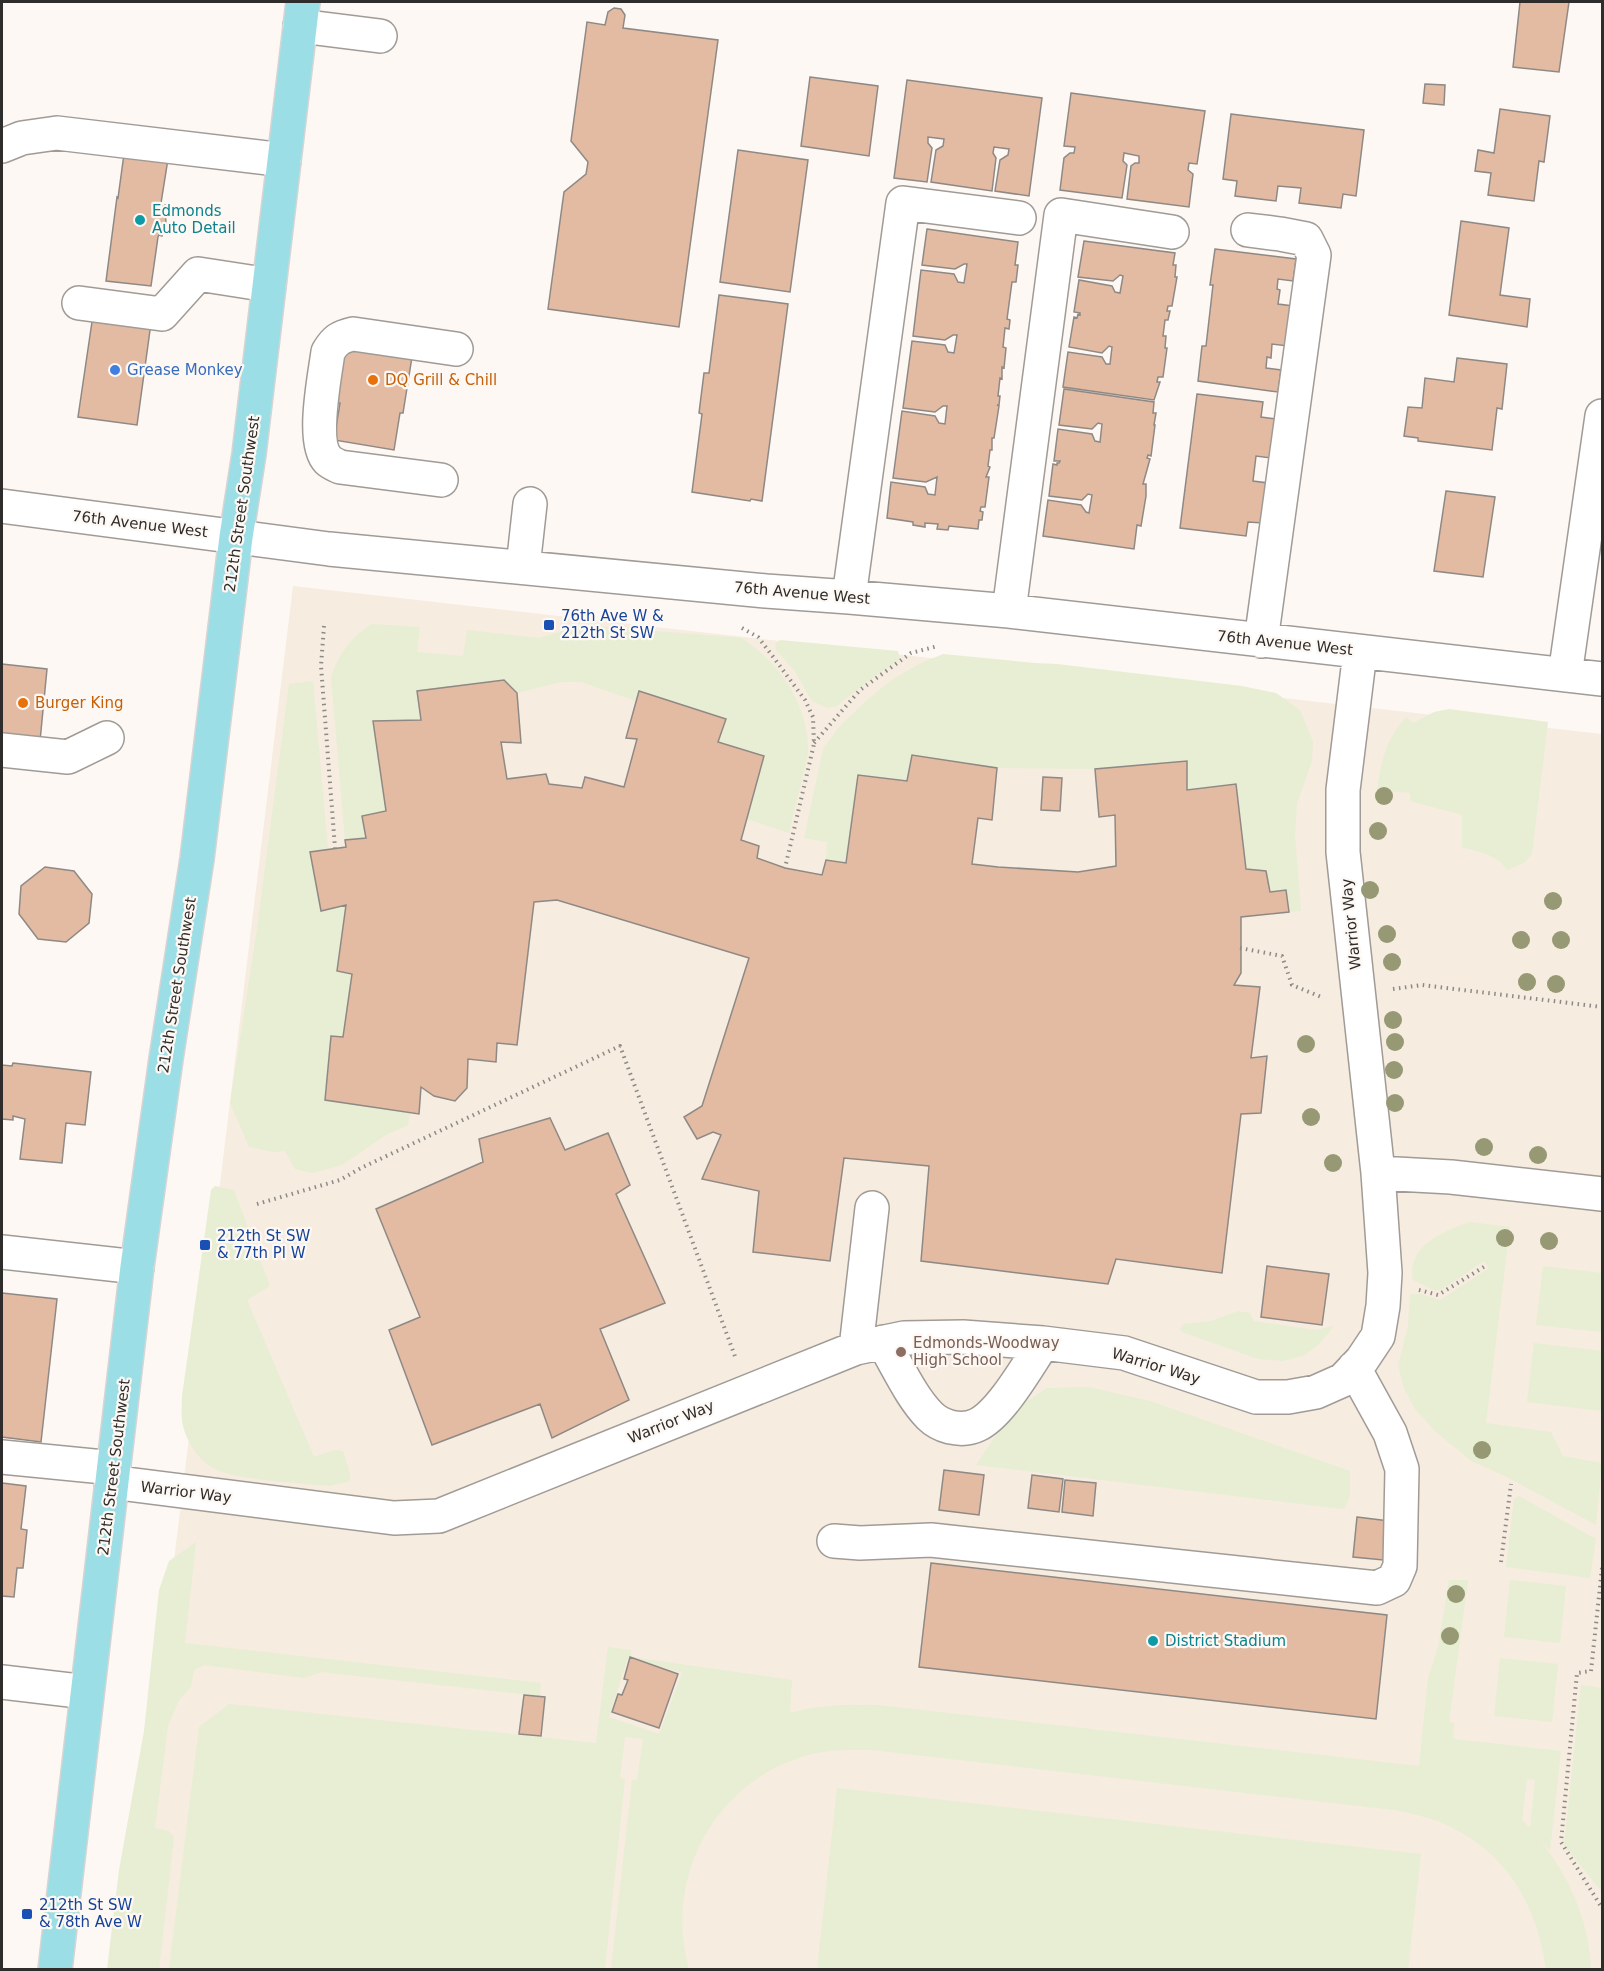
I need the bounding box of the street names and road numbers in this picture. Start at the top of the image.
street label: 212th Street Southwest [221,415,263,593]
street label: 76th Avenue West [71,507,209,541]
street label: 76th Avenue West [733,578,871,608]
street label: 76th Avenue West [1216,627,1354,659]
street label: Warrior Way [1337,878,1365,970]
street label: 212th Street Southwest [154,896,200,1074]
street label: Warrior Way [1110,1344,1202,1388]
street label: 212th Street Southwest [94,1377,134,1556]
street label: Warrior Way [625,1396,717,1447]
street label: Warrior Way [140,1478,233,1507]

